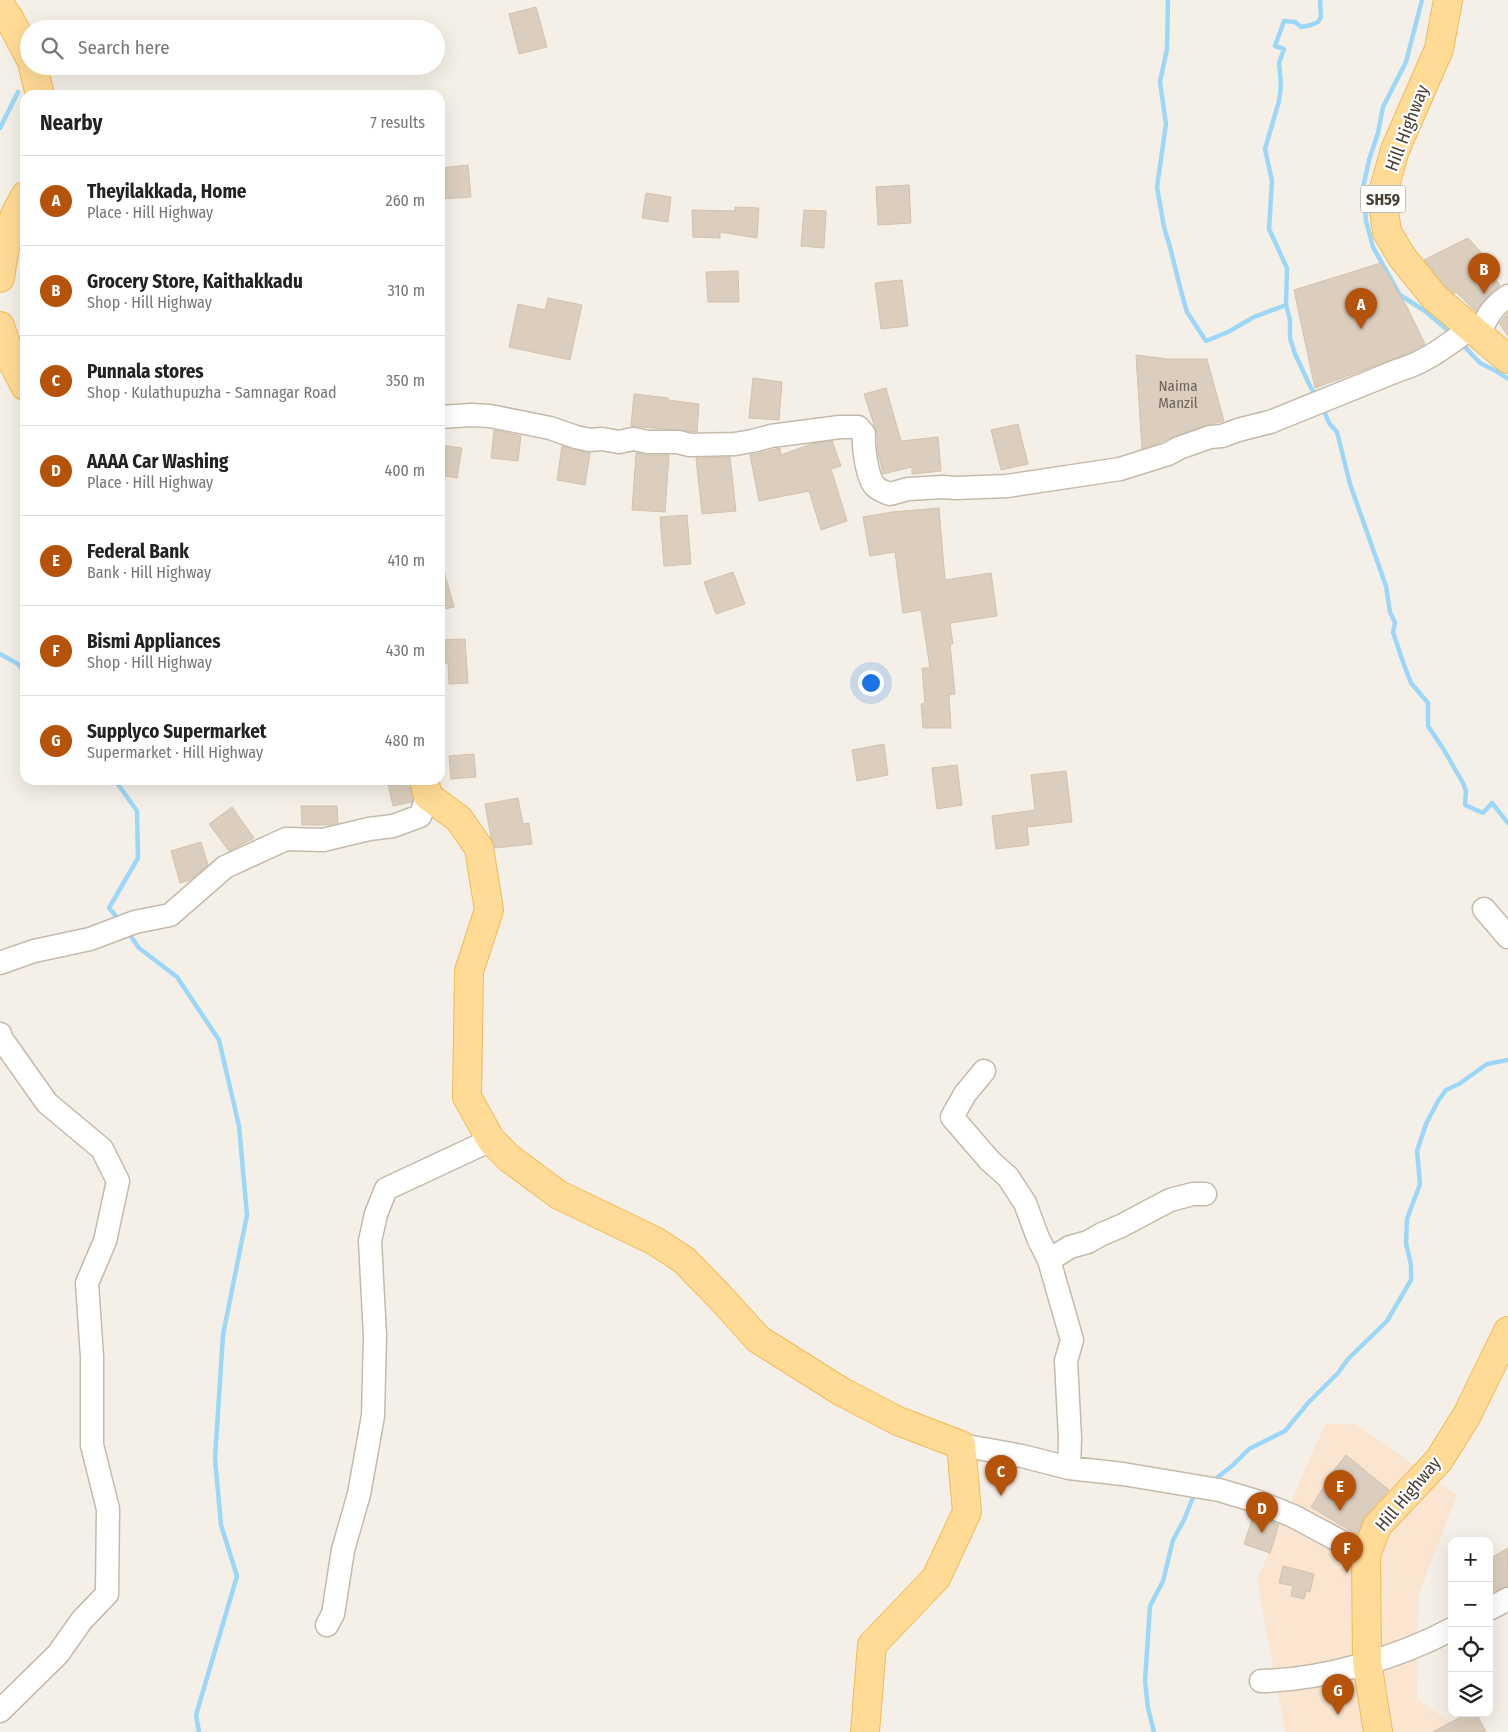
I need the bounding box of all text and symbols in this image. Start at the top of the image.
search box [20,20,445,75]
icon: search [38,34,66,62]
text: Search here [78,36,170,59]
street label: Hill Highway [1380,82,1434,174]
text: Nearby [40,110,102,136]
text: 7 results [370,113,425,132]
text: Theyilakkada, Home [87,180,247,203]
road number: SH59 [1360,185,1406,212]
text: A [52,191,60,210]
text: 260 m [386,191,425,210]
text: Place · Hill Highway [87,203,213,222]
pin: B [1468,253,1500,294]
text: Grocery Store, Kaithakkadu [87,270,303,293]
text: B [52,281,60,300]
text: 310 m [388,281,425,300]
pin: A [1345,288,1377,329]
text: Shop · Hill Highway [87,293,212,312]
text: Punnala stores [87,360,204,383]
text: C [52,371,60,390]
text: 350 m [386,371,425,390]
house number: Naima Manzil [1158,377,1198,412]
text: Shop · Kulathupuzha - Samnagar Road [87,383,337,402]
text: AAAA Car Washing [87,450,228,473]
text: D [51,461,61,480]
text: 400 m [385,461,425,480]
text: Place · Hill Highway [87,473,213,492]
text: Federal Bank [87,540,189,563]
text: E [52,551,60,570]
text: 410 m [387,551,425,570]
text: Bank · Hill Highway [87,563,211,582]
text: Bismi Appliances [87,630,221,653]
text: F [52,641,60,660]
text: 430 m [386,641,425,660]
text: Shop · Hill Highway [87,653,212,672]
your location [858,670,884,696]
text: Supplyco Supermarket [87,720,267,743]
text: G [51,731,61,750]
text: 480 m [385,731,425,750]
text: Supermarket · Hill Highway [87,743,263,762]
street label: Hill Highway [1370,1452,1446,1536]
pin: C [985,1455,1017,1496]
pin: E [1324,1470,1356,1511]
pin: D [1246,1492,1278,1533]
pin: F [1331,1532,1363,1573]
map controls [1448,1537,1493,1717]
button: + [1448,1537,1493,1582]
button: − [1448,1582,1493,1627]
button: locate [1448,1627,1493,1672]
button: layers [1448,1672,1493,1717]
pin: G [1322,1674,1354,1715]

